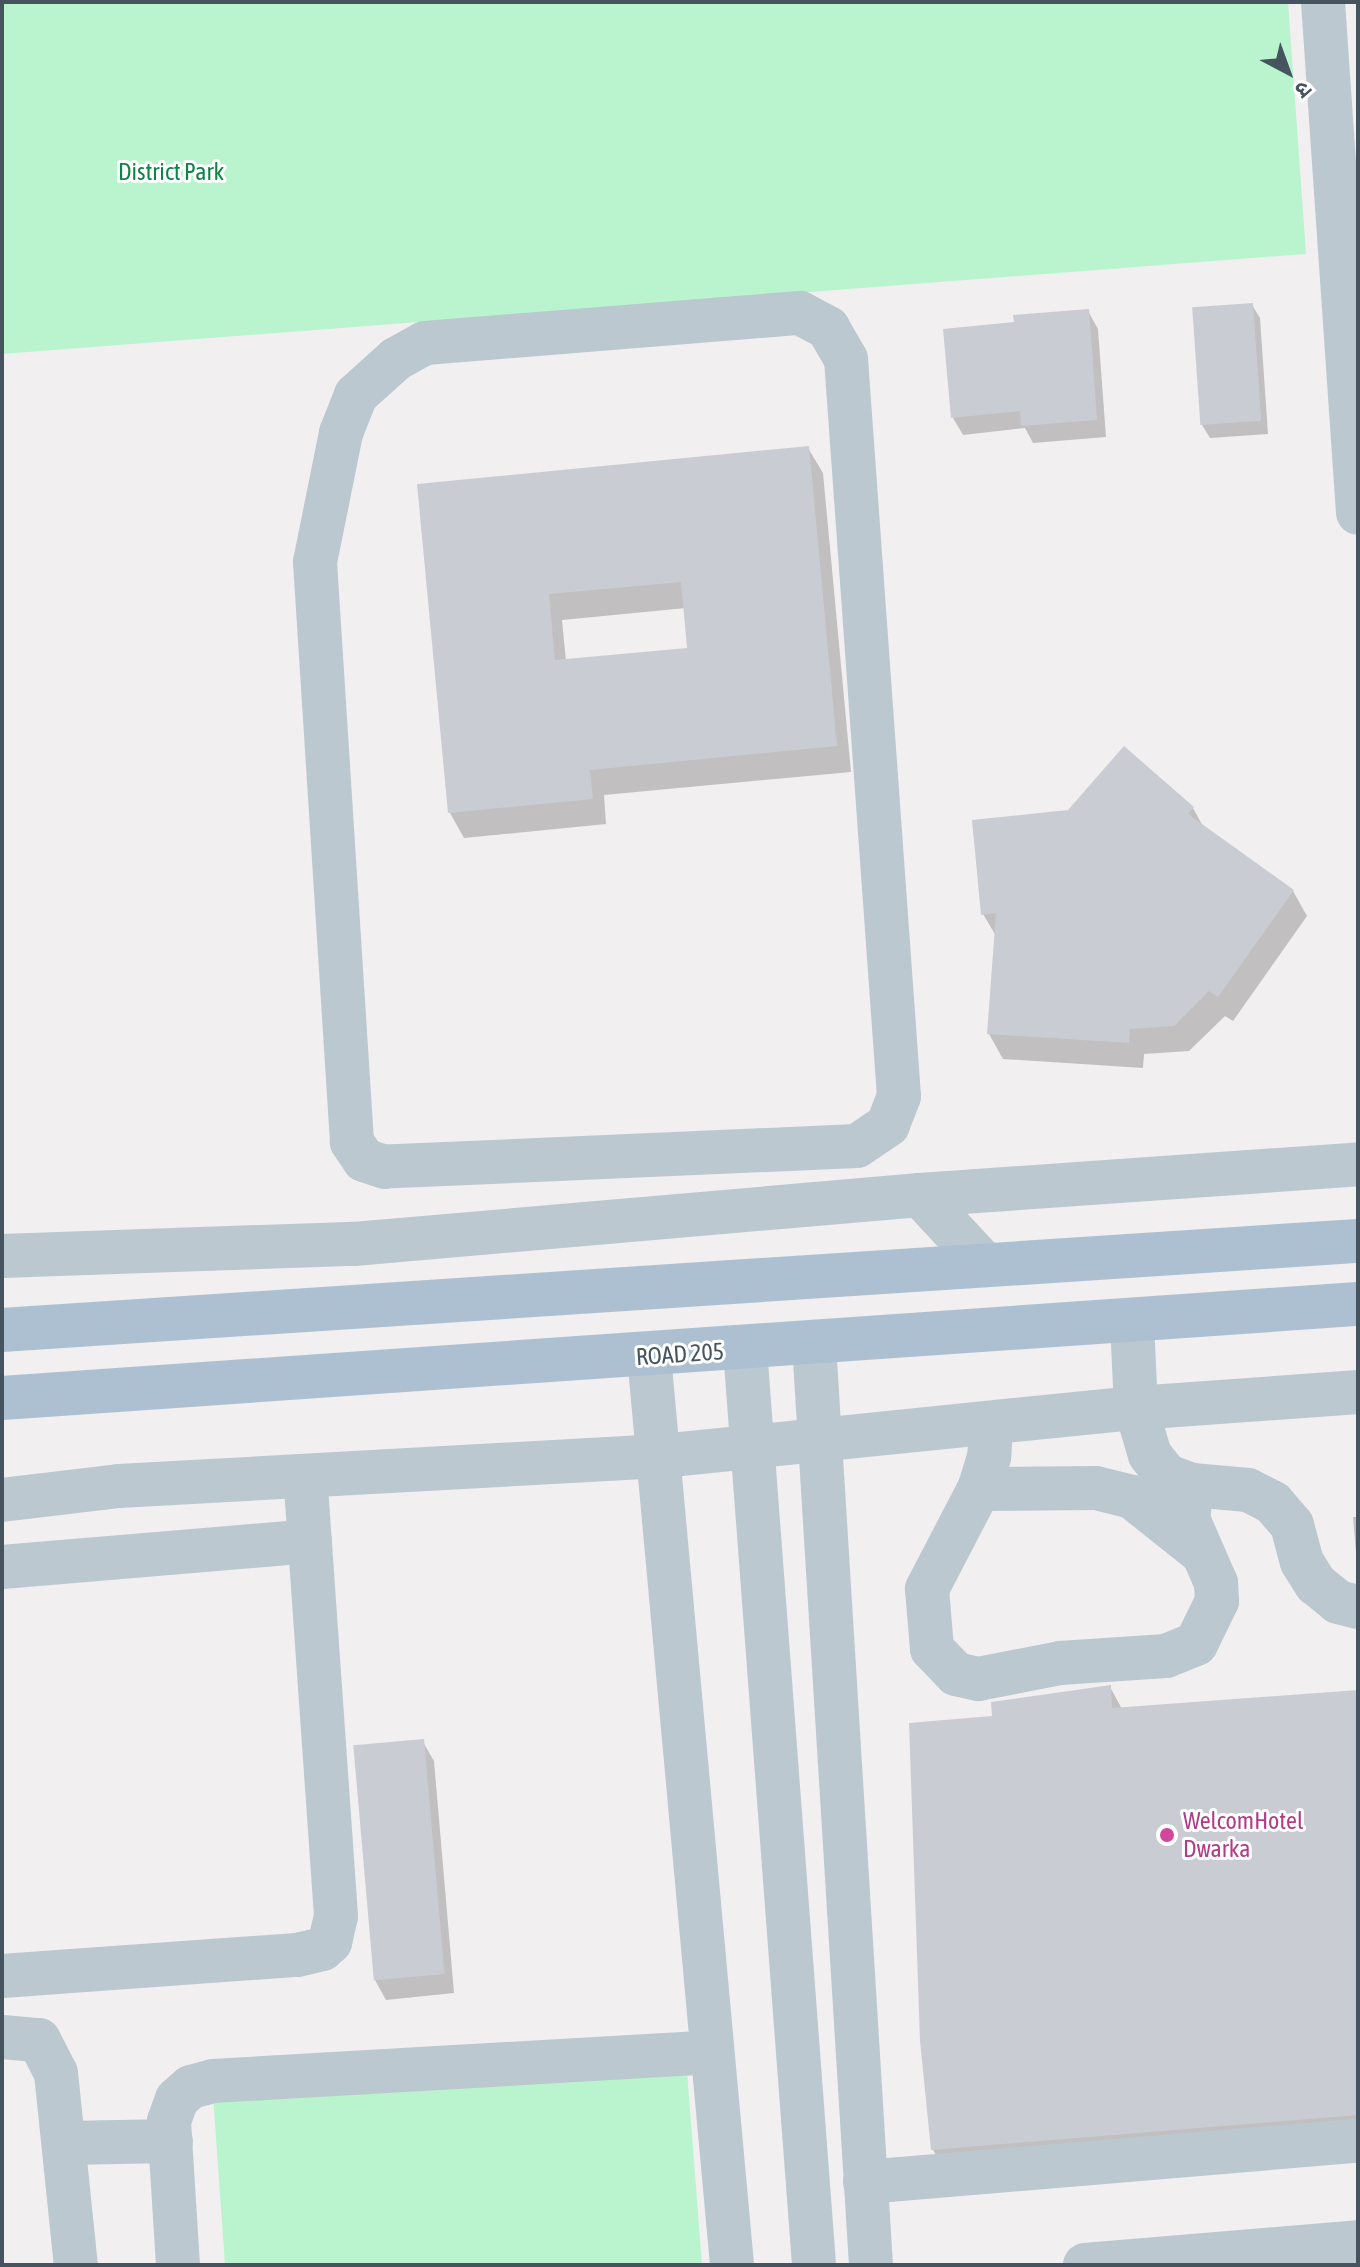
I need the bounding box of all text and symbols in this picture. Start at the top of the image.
north arrow [1248,32,1328,112]
text: उ [1290,76,1317,104]
park label: District Park [118,158,224,186]
street label: ROAD 205 [635,1337,725,1371]
place label: WelcomHotel Dwarka [1183,1807,1303,1863]
marker: WelcomHotel Dwarka [1158,1826,1176,1844]

